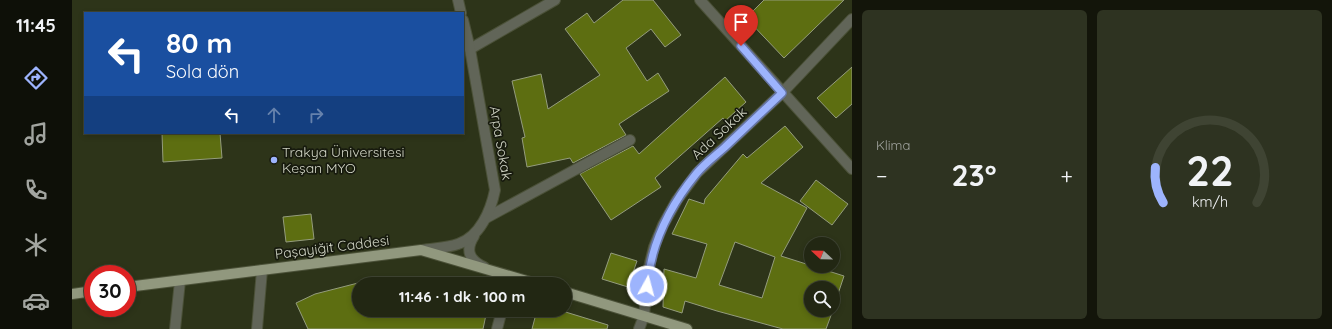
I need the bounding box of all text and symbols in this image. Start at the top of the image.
pin [724,5,758,46]
icon: arrive [730,11,752,33]
text: 11:45 [16,14,56,37]
text: 80 m [166,25,232,60]
icon: left [100,28,152,80]
text: Sola dön [166,60,239,83]
icon: directions [22,64,50,92]
street label: Ada Sokak [687,103,751,163]
icon: left [221,104,243,126]
icon: ahead [263,104,285,126]
icon: right [305,104,327,126]
street label: Arpa Sokak [486,105,516,181]
icon: music [22,120,50,148]
text: Klima [876,137,910,153]
place label: Trakya Üniversitesi Keşan MYO [282,143,405,177]
text: 22 [1186,143,1233,195]
marker: Trakya Üniversitesi Keşan MYO [269,155,279,165]
text: 23° [952,156,997,194]
text: − [876,162,887,190]
text: + [1061,162,1073,190]
icon: phone [22,176,50,204]
text: km/h [1191,192,1228,210]
icon: climate [22,231,50,259]
street label: Paşayiğit Caddesi [274,231,390,263]
north arrow [804,237,840,273]
map controls [804,237,840,317]
speed limit sign: 30 [84,265,136,317]
position arrow [626,265,668,307]
button: search [804,281,840,317]
icon: car [22,287,50,315]
text: 11:46 · 1 dk · 100 m [399,287,525,306]

